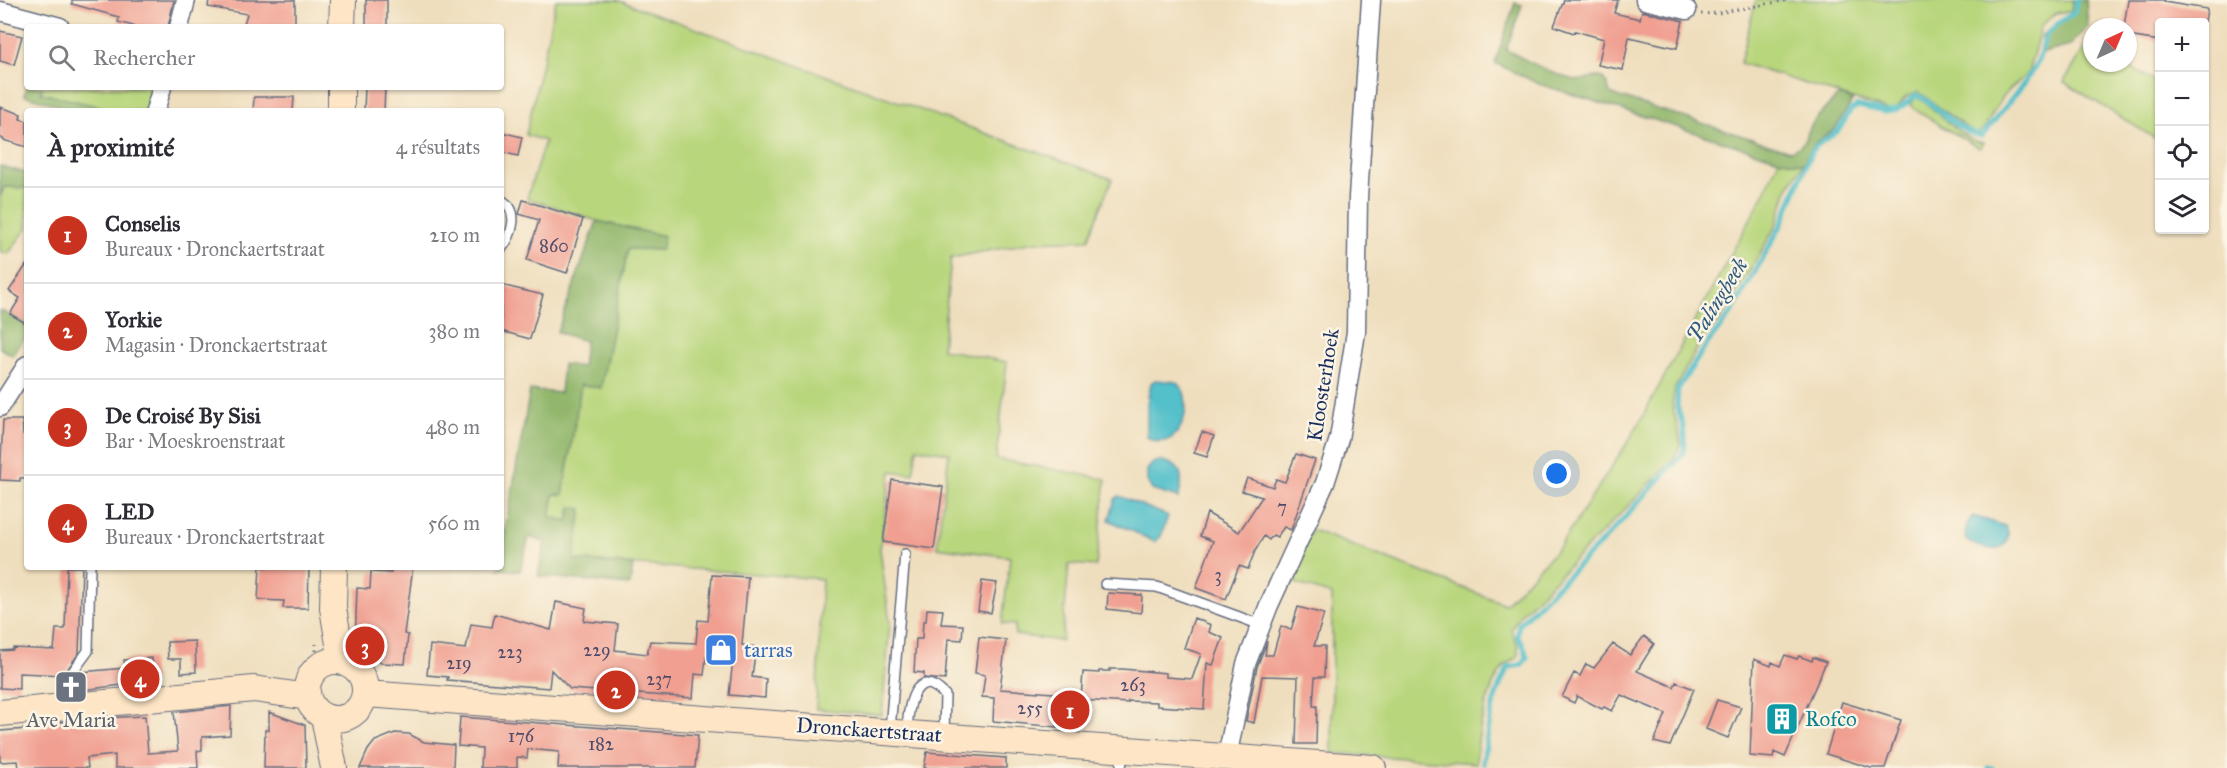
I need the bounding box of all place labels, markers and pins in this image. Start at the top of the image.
pin: 3 [346,624,385,668]
shop icon: tarras [703,632,739,668]
place label: tarras [744,637,793,663]
pin: 4 [120,656,160,702]
pin: 2 [596,668,636,712]
church icon: Ave Maria [53,669,89,705]
pin: 1 [1050,688,1090,732]
building icon: Rofco [1764,701,1800,737]
place label: Rofco [1805,706,1857,732]
place label: Ave Maria [25,707,116,733]

